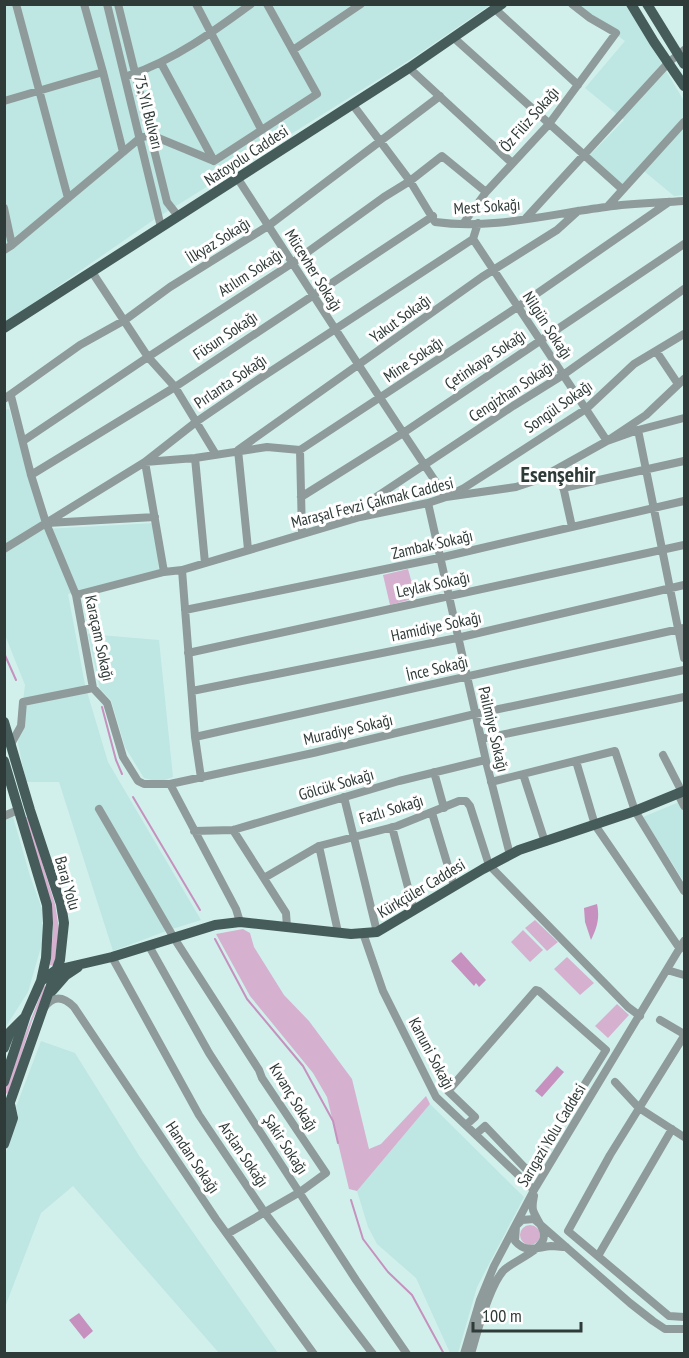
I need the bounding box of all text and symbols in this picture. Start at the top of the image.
street label: 75. Yıl Bulvarı [130,73,168,151]
street label: Öz Filiz Sokağı [495,82,563,156]
street label: Natoyolu Caddesi [200,121,292,189]
street label: Mest Sokağı [453,194,521,218]
street label: İlkyaz Sokağı [182,213,254,267]
street label: Mücevher Sokağı [281,225,347,315]
street label: Atılım Sokağı [214,244,286,300]
street label: Nilgün Sokağı [519,287,577,363]
street label: Yakut Sokağı [366,289,434,347]
street label: Füsun Sokağı [189,306,261,364]
street label: Çetinkaya Sokağı [441,325,529,393]
street label: Mine Sokağı [379,332,447,386]
street label: Pırlanta Sokağı [190,349,270,413]
street label: Cengizhan Sokağı [465,356,557,426]
street label: Songül Sokağı [520,375,596,437]
district label: Esenşehir [521,460,596,488]
street label: Maraşal Fevzi Çakmak Caddesi [289,472,455,532]
street label: Zambak Sokağı [389,525,475,563]
street label: Leylak Sokağı [395,566,471,602]
street label: Karaçam Sokağı [81,593,119,683]
street label: Hamidiye Sokağı [389,607,483,645]
street label: İnce Sokağı [404,651,470,685]
street label: Pailmiye Sokağı [474,684,514,774]
street label: Muradiye Sokağı [301,709,395,749]
street label: Gölcük Sokağı [296,764,376,804]
street label: Fazlı Sokağı [356,790,426,828]
street label: Baraj Yolu [51,854,85,912]
street label: Kürkçüler Caddesi [373,854,469,922]
street label: Kanuni Sokağı [405,1014,459,1092]
street label: Kıvanç Sokağı [265,1059,323,1135]
street label: Sarıgazi Yolu Caddesi [512,1080,590,1190]
street label: Şakir Sokağı [259,1110,313,1178]
street label: Handan Sokağı [162,1117,224,1197]
street label: Arslan Sokağı [215,1117,273,1191]
scale bar [473,1295,581,1333]
text: 100 m [482,1304,522,1327]

